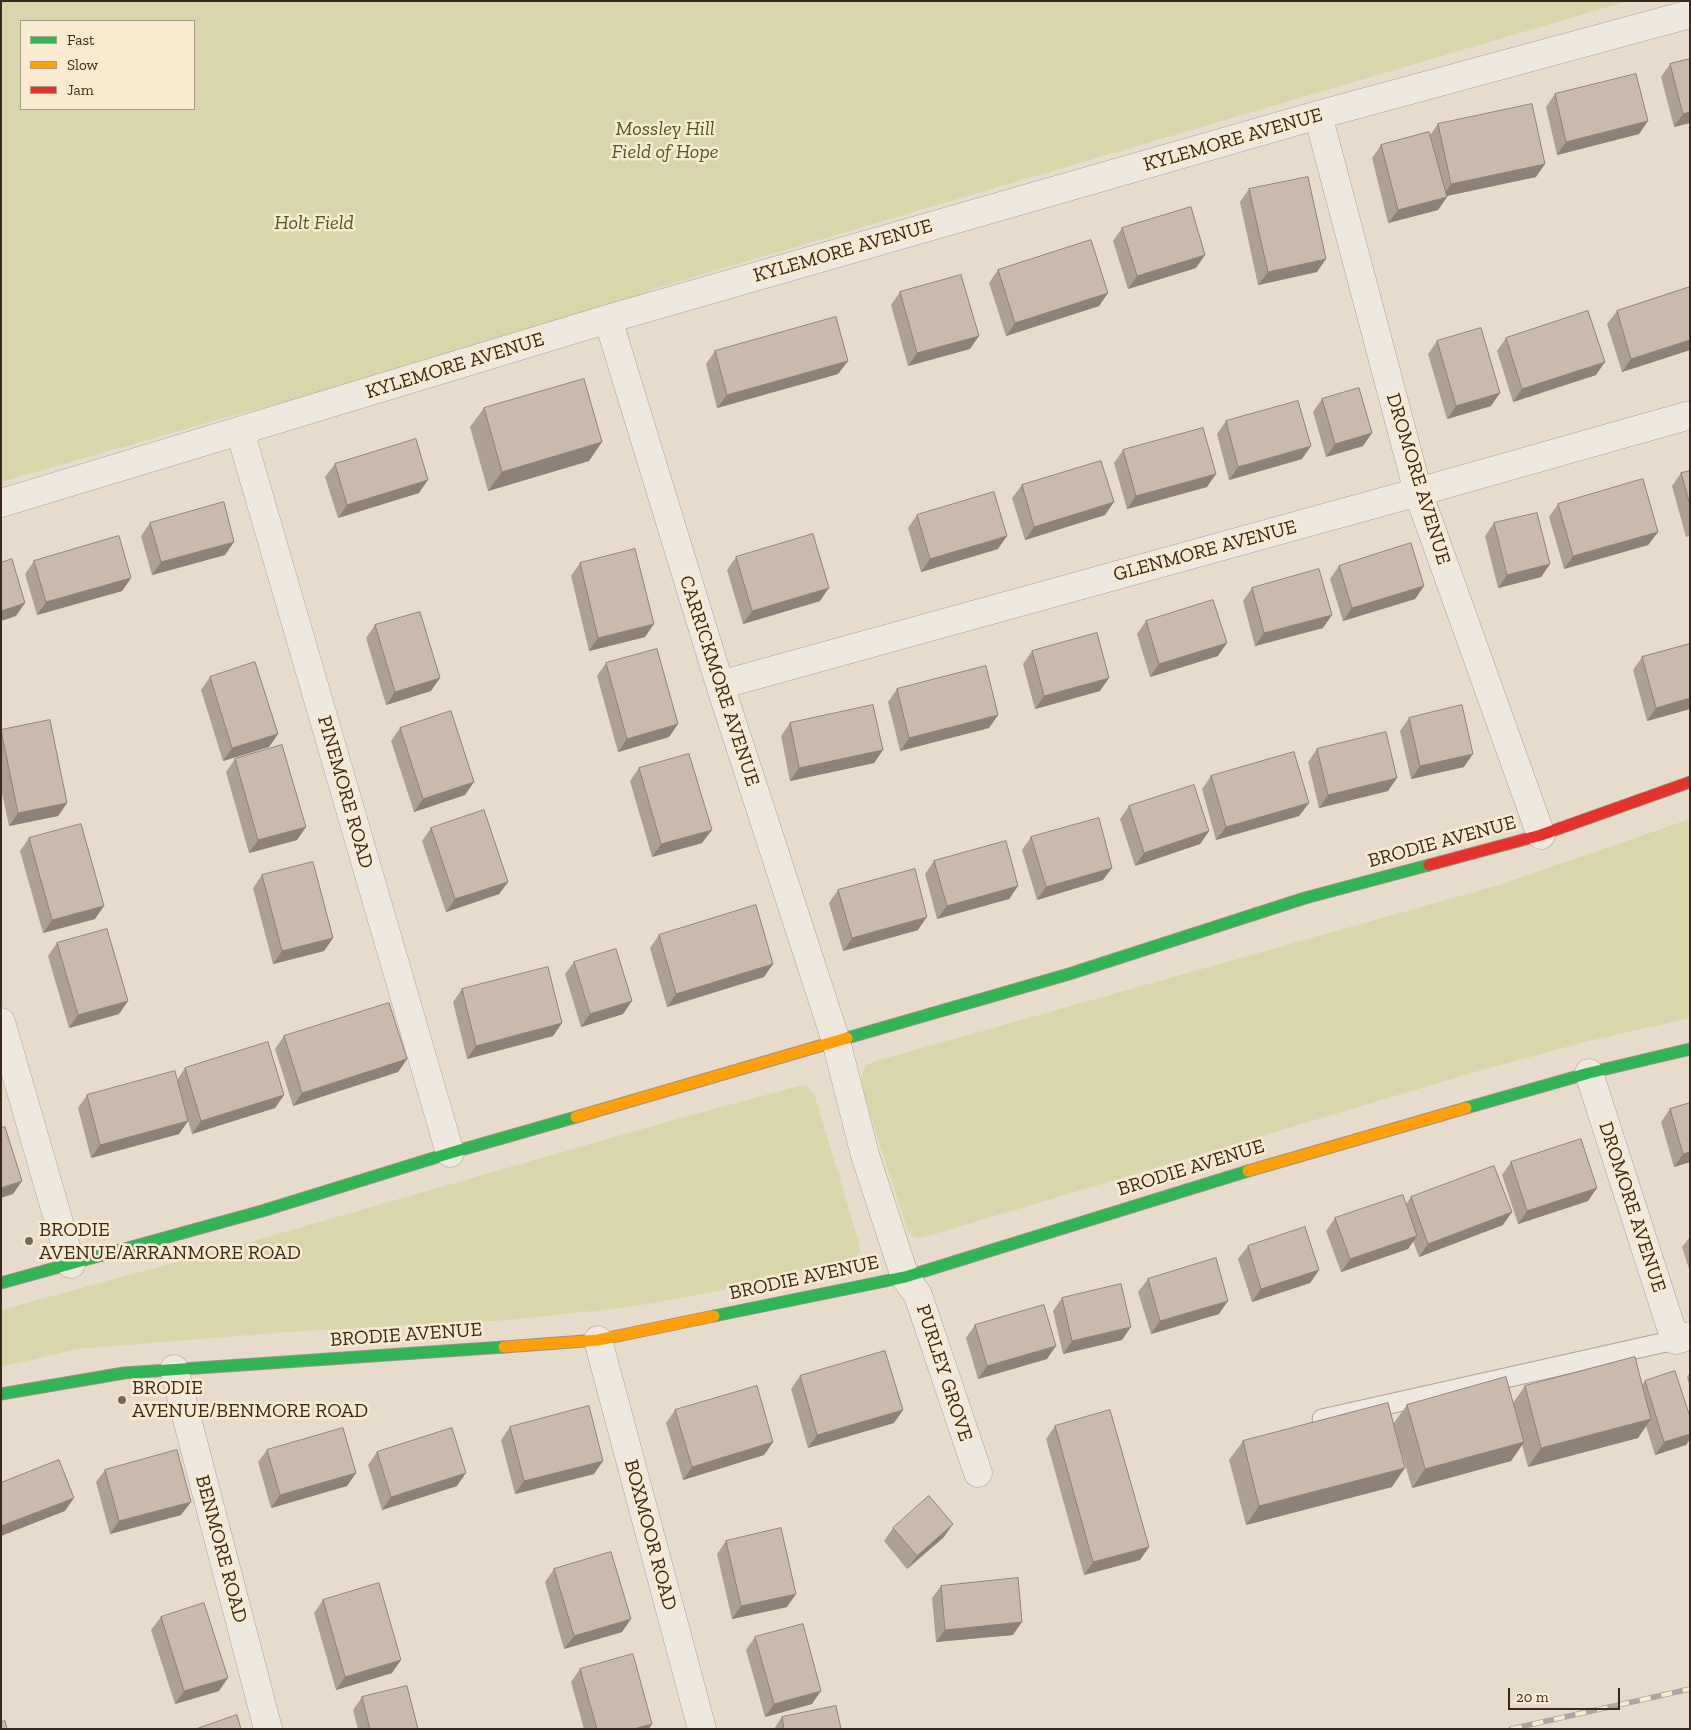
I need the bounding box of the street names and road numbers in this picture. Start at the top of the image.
street label: KYLEMORE AVENUE [1141,103,1325,177]
street label: KYLEMORE AVENUE [751,214,935,288]
street label: KYLEMORE AVENUE [363,327,547,405]
street label: DROMORE AVENUE [1381,390,1455,568]
street label: GLENMORE AVENUE [1111,515,1299,587]
street label: CARRICKMORE AVENUE [674,573,764,789]
street label: PINEMORE ROAD [312,713,378,871]
street label: BRODIE AVENUE [1365,811,1519,873]
street label: DROMORE AVENUE [1593,1119,1671,1295]
street label: BRODIE AVENUE [1115,1134,1267,1202]
street label: BRODIE AVENUE [727,1250,881,1306]
street label: PURLEY GROVE [911,1302,977,1444]
street label: BRODIE AVENUE [329,1318,483,1352]
street label: BOXMOOR ROAD [618,1457,682,1613]
street label: BENMORE ROAD [190,1472,252,1626]

